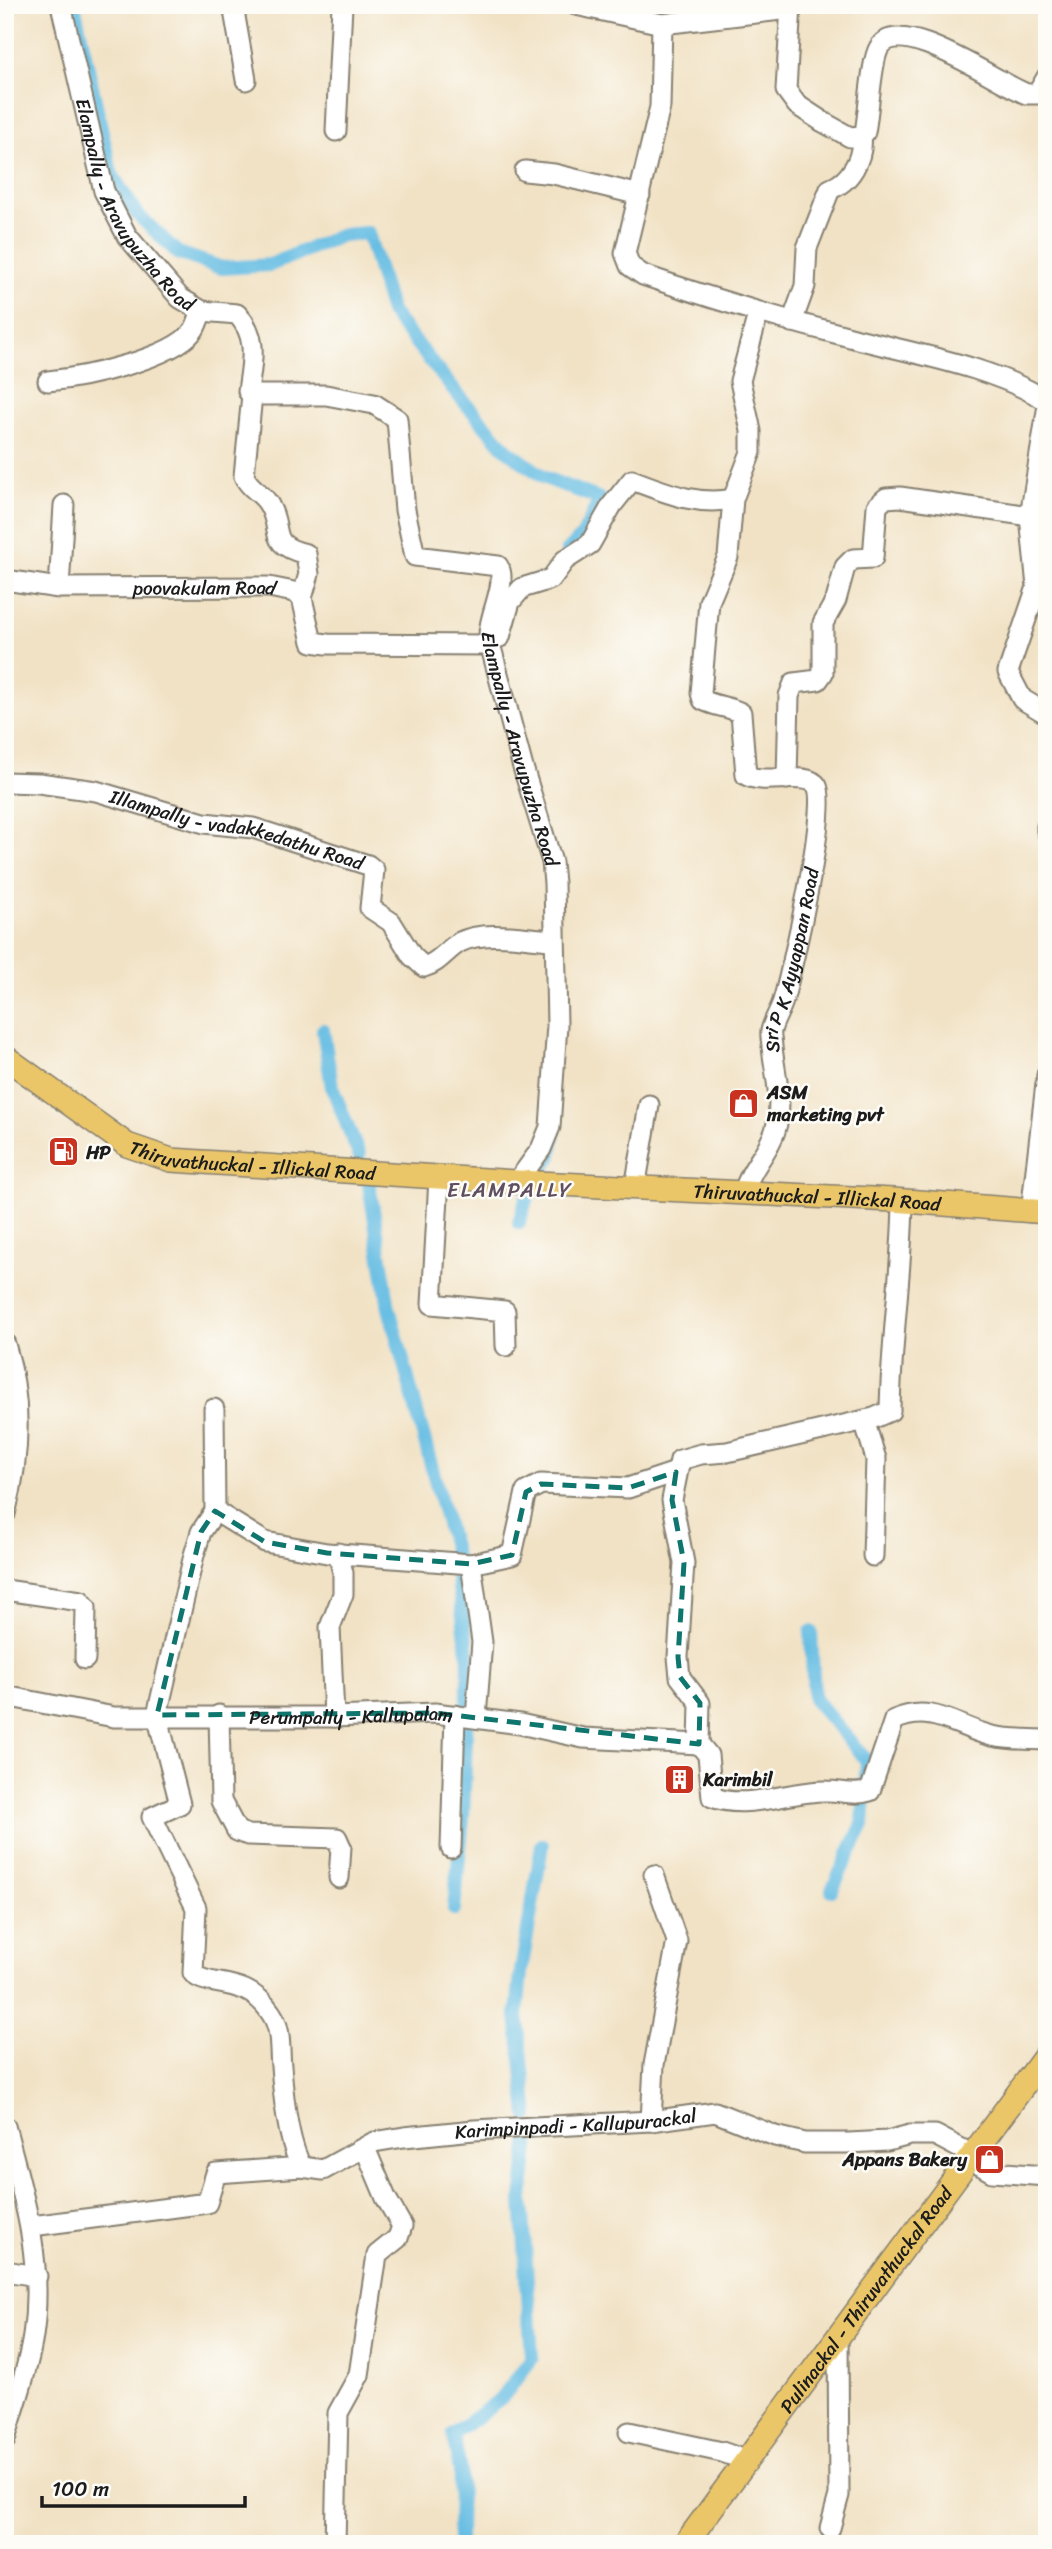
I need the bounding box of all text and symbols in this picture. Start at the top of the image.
street label: Elampally - Aravupuzha Road [67,95,203,321]
street label: poovakulam Road [132,570,281,605]
street label: Elampally - Aravupuzha Road [472,632,569,872]
street label: Illampally - vadakkedathu Road [105,779,370,880]
street label: Sri P K Ayyappan Road [754,863,828,1053]
place label: ASM marketing pvt [766,1076,885,1131]
shop icon: ASM marketing pvt [727,1086,761,1120]
street label: Thiruvathuckal - Illickal Road [125,1131,377,1190]
fuel station icon: HP [46,1135,80,1169]
place label: HP [85,1136,111,1169]
district label: ELAMPALLY [447,1171,573,1209]
street label: Thiruvathuckal - Illickal Road [693,1174,943,1220]
street label: Perumpally - Kallupalam [249,1696,455,1734]
building icon: Karimbil [663,1762,697,1796]
place label: Karimbil [702,1763,774,1796]
street label: Karimpinpadi - Kallupurackal [453,2098,699,2148]
shop icon: Appans Bakery [973,2142,1007,2176]
place label: Appans Bakery [842,2143,968,2176]
street label: Pulinackal - Thiruvathuckal Road [771,2178,961,2420]
scale bar [42,2465,245,2509]
text: 100 m [52,2470,109,2508]

